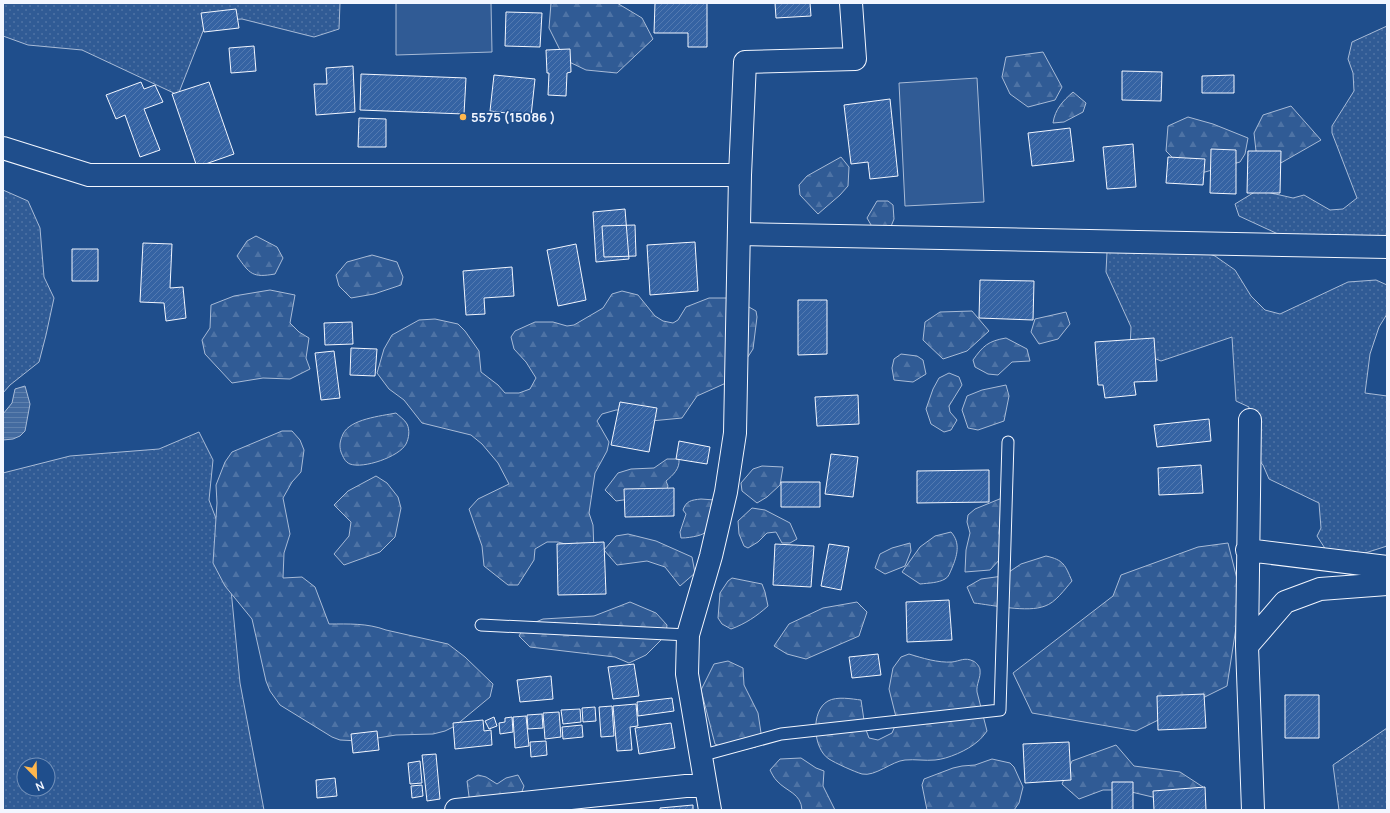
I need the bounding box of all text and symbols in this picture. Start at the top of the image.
place label: 5575 (15086 ) [471,108,556,126]
marker: 5575 (15086 ) [458,112,468,122]
north arrow [16,757,56,797]
text: N [33,778,47,795]

